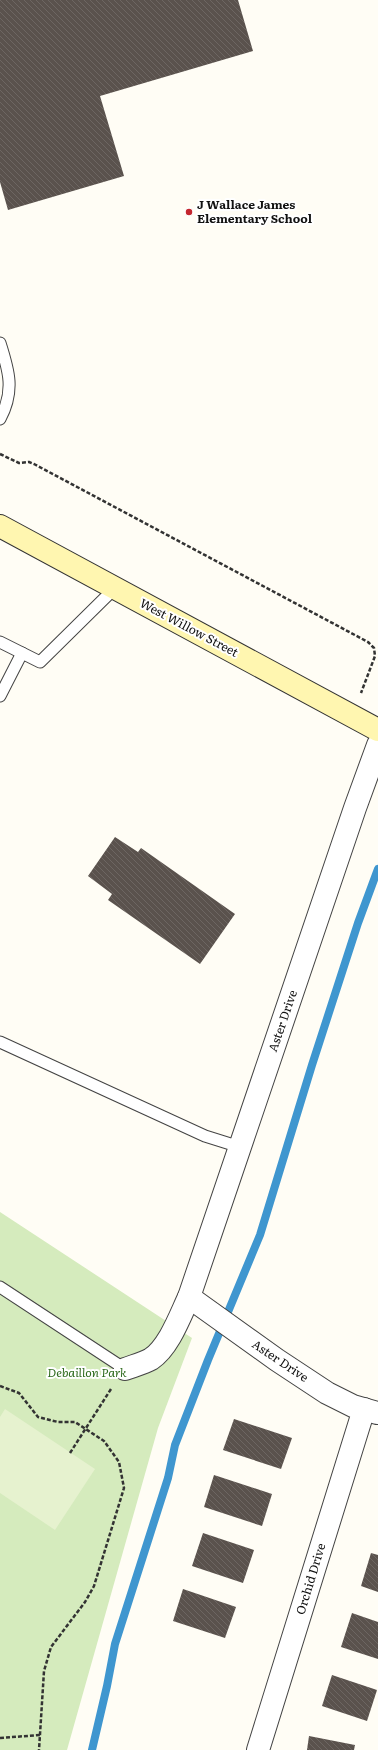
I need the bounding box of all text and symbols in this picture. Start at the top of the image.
place label: J Wallace James Elementary School [197,195,313,227]
marker: J Wallace James Elementary School [184,207,194,217]
street label: West Willow Street [137,593,242,661]
street label: Aster Drive [263,987,301,1054]
street label: Aster Drive [249,1335,312,1386]
park label: Debaillon Park [47,1363,127,1381]
street label: Orchid Drive [291,1541,329,1617]

